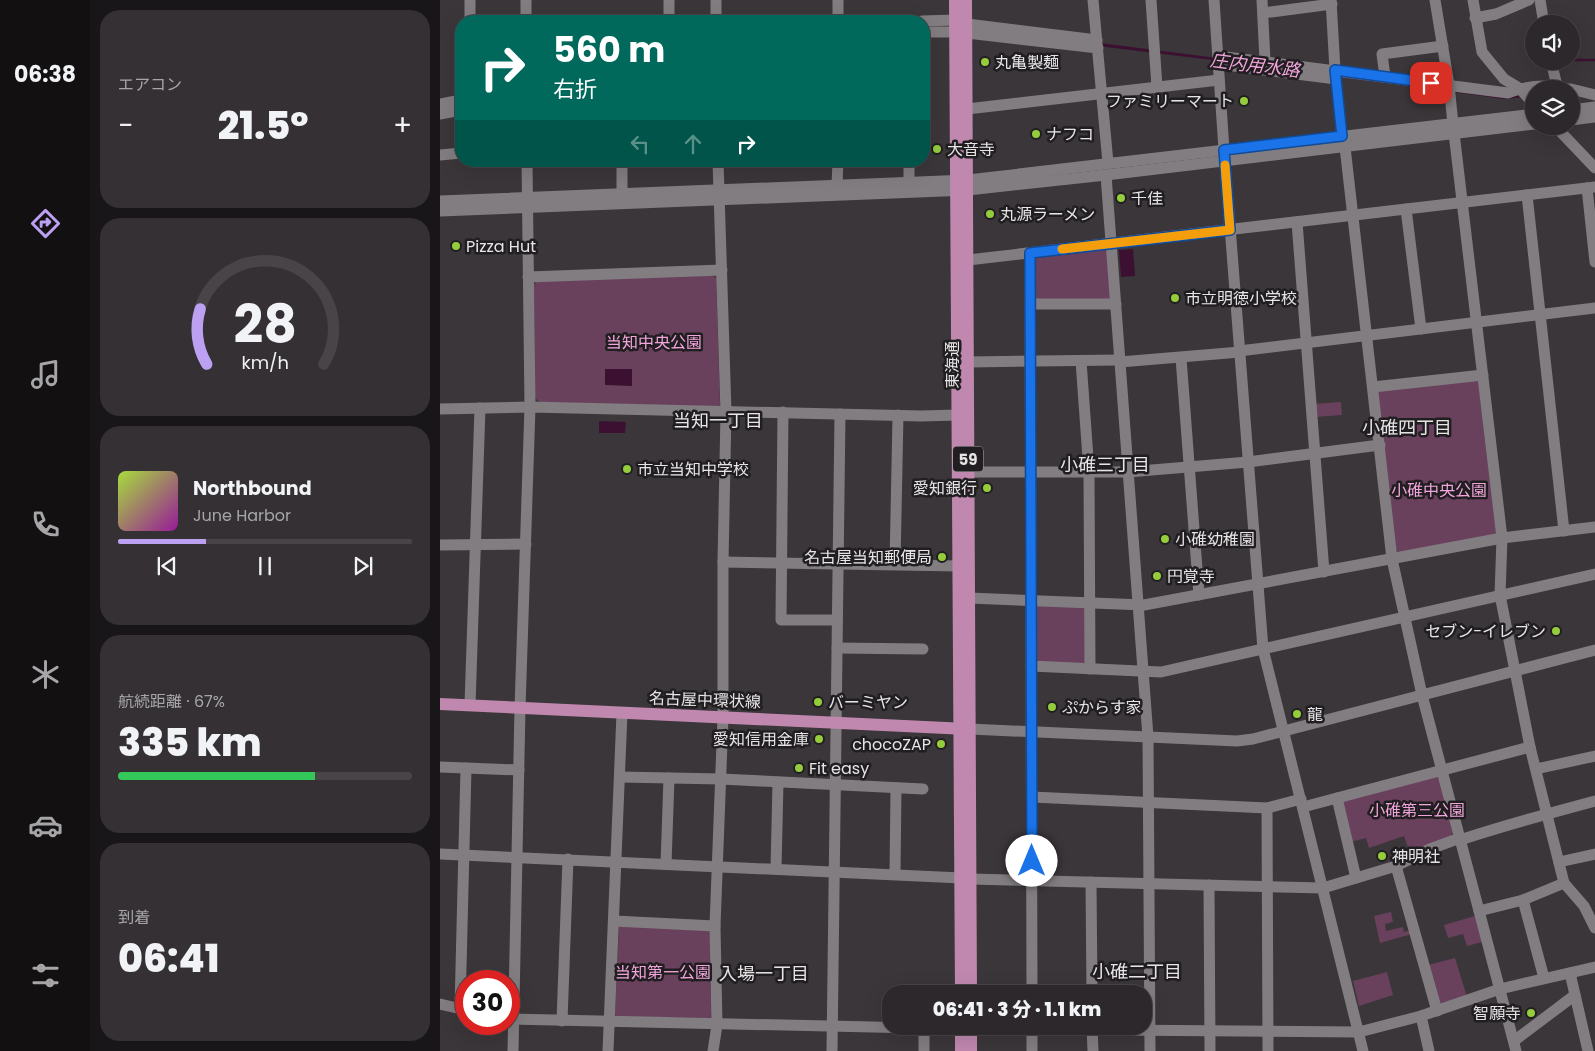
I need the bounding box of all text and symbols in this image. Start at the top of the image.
map controls [1525,15,1580,135]
button: sound [1525,15,1580,70]
text: 560 m [553,25,665,74]
icon: right [470,35,535,100]
water label: 庄内用水路 [1209,47,1303,83]
place label: 丸亀製麺 [995,51,1059,74]
marker: 丸亀製麺 [979,56,991,68]
text: 06:38 [14,59,76,90]
pin [1410,62,1452,104]
icon: arrive [1417,69,1445,97]
text: エアコン [118,73,182,96]
text: 右折 [553,74,597,105]
button: layers [1525,80,1580,135]
place label: ファミリーマート [1106,90,1234,113]
marker: ファミリーマート [1238,95,1250,107]
text: 21.5° [218,99,309,152]
text: − [118,106,133,145]
text: + [393,106,412,145]
place label: ナフコ [1046,123,1094,146]
marker: ナフコ [1030,128,1042,140]
icon: left [626,130,654,158]
icon: ahead [679,130,707,158]
icon: right [732,130,760,158]
place label: 大音寺 [947,138,995,161]
marker: 大音寺 [931,143,943,155]
place label: 千佳 [1131,187,1163,210]
marker: 千佳 [1115,192,1127,204]
place label: 丸源ラーメン [1000,203,1095,226]
icon: directions [28,206,63,241]
marker: 丸源ラーメン [984,208,996,220]
place label: Pizza Hut [466,235,536,258]
marker: Pizza Hut [450,240,462,252]
place label: 市立明徳小学校 [1185,287,1297,310]
text: 28 [233,288,297,361]
marker: 市立明徳小学校 [1169,292,1181,304]
park label: 当知中央公園 [606,331,702,354]
street label: 東海通 [941,341,964,389]
text: km/h [241,350,289,375]
icon: music [28,357,63,392]
district label: 当知一丁目 [673,408,763,433]
district label: 小碓四丁目 [1362,415,1452,440]
road number: 59 [953,446,983,472]
district label: 小碓三丁目 [1060,452,1150,477]
place label: 市立当知中学校 [637,458,749,481]
marker: 市立当知中学校 [621,463,633,475]
text: Northbound [193,475,312,502]
place label: 愛知銀行 [913,477,977,500]
park label: 小碓中央公園 [1391,479,1487,502]
marker: 愛知銀行 [981,482,993,494]
text: June Harbor [193,504,291,527]
icon: phone [28,507,63,542]
place label: 小碓幼稚園 [1175,528,1255,551]
marker: 小碓幼稚園 [1159,533,1171,545]
place label: 名古屋当知郵便局 [804,546,932,569]
marker: 名古屋当知郵便局 [936,551,948,563]
icon: previous [153,552,181,580]
icon: pause [251,552,279,580]
icon: next [349,552,377,580]
place label: 円覚寺 [1167,565,1215,588]
marker: 円覚寺 [1151,570,1163,582]
place label: セブン-イレブン [1425,620,1546,643]
marker: セブン-イレブン [1550,625,1562,637]
icon: climate [28,657,63,692]
street label: 名古屋中環状線 [649,687,761,713]
text: 航続距離 · 67% [118,690,225,713]
place label: バーミヤン [828,691,908,714]
marker: バーミヤン [812,696,824,708]
place label: ぷからす家 [1062,696,1142,719]
marker: ぷからす家 [1046,701,1058,713]
place label: 龍 [1307,703,1323,726]
marker: 龍 [1291,708,1303,720]
text: 335 km [118,716,262,769]
place label: 愛知信用金庫 [713,728,809,751]
marker: 愛知信用金庫 [813,733,825,745]
place label: chocoZAP [852,733,931,756]
marker: chocoZAP [935,738,947,750]
place label: Fit easy [809,757,869,780]
marker: Fit easy [793,762,805,774]
park label: 小碓第三公園 [1369,799,1465,822]
icon: car [28,808,63,843]
position arrow [1005,834,1057,886]
place label: 神明社 [1392,845,1440,868]
marker: 神明社 [1376,850,1388,862]
text: 到着 [118,906,150,929]
text: 06:41 [118,932,220,985]
icon: filters [28,958,63,993]
district label: 小碓二丁目 [1092,959,1182,984]
park label: 当知第一公園 [615,961,711,984]
district label: 入場一丁目 [719,961,809,986]
speed limit sign: 30 [455,970,520,1035]
text: 06:41 · 3 分 · 1.1 km [933,996,1101,1023]
place label: 智願寺 [1473,1002,1521,1025]
marker: 智願寺 [1525,1007,1537,1019]

